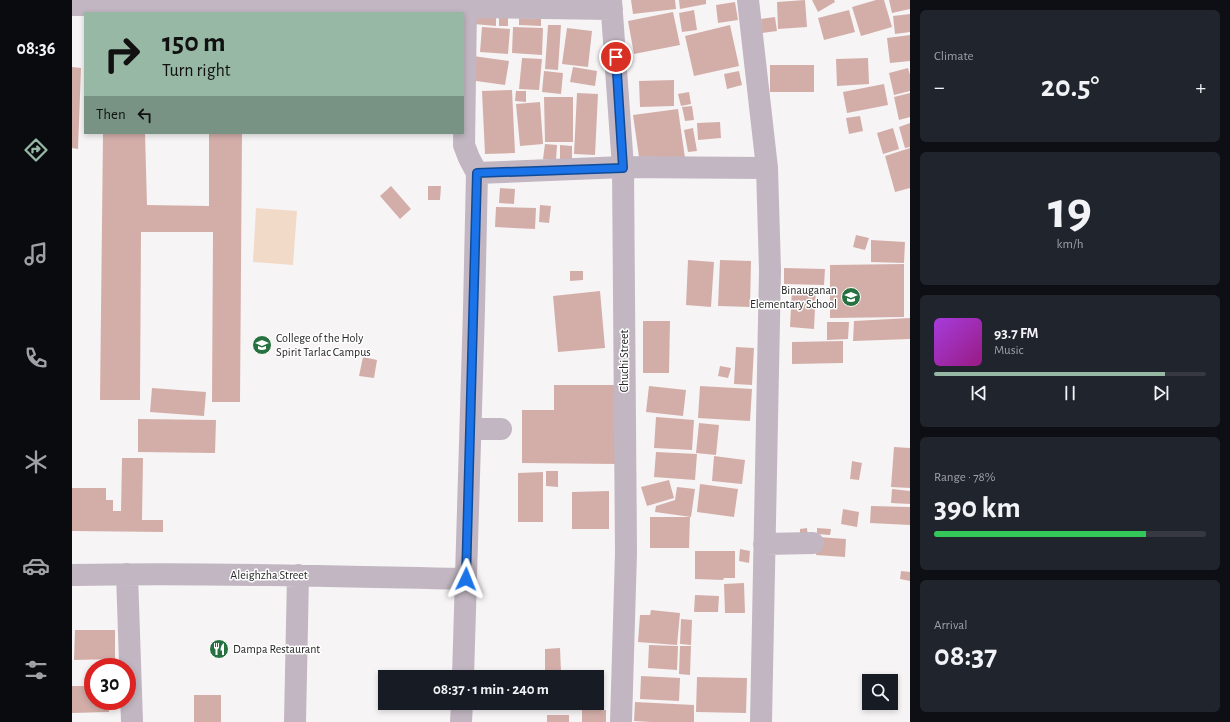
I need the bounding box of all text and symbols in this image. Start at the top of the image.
icon: right [96,28,148,80]
text: 150 m [162,29,226,57]
text: 08:36 [17,40,55,58]
pin [599,40,633,74]
icon: arrive [605,46,627,68]
text: Climate [934,50,973,63]
text: Turn right [162,62,231,80]
text: 20.5° [1041,72,1099,102]
text: − [934,76,945,98]
text: + [1195,76,1206,98]
icon: left [134,104,156,126]
text: Then [96,107,126,122]
icon: directions [22,136,50,164]
text: 19 [1048,185,1092,237]
text: km/h [1057,238,1083,251]
icon: music [22,240,50,268]
place label: Binauganan Elementary School [750,284,837,311]
school or university icon: Binauganan Elementary School [840,286,862,308]
text: 93.7 FM [994,326,1039,341]
street label: Chuchi Street [618,330,630,392]
place label: College of the Holy Spirit Tarlac Campus [276,332,371,358]
school or university icon: College of the Holy Spirit Tarlac Campus [251,334,273,356]
icon: phone [22,344,50,372]
text: Music [994,344,1024,357]
icon: previous [968,382,990,404]
icon: pause [1059,382,1081,404]
icon: next [1150,382,1172,404]
icon: climate [22,448,50,476]
text: Range · 78% [934,471,995,484]
text: 390 km [934,493,1021,523]
icon: car [22,552,50,580]
position arrow [445,558,487,600]
street label: Aleighzha Street [230,569,308,581]
text: Arrival [934,619,967,632]
restaurant icon: Dampa Restaurant [208,638,230,660]
text: 08:37 [934,641,997,671]
place label: Dampa Restaurant [233,643,320,655]
icon: filters [22,656,50,684]
speed limit sign: 30 [84,658,136,710]
map controls [862,674,898,710]
button: search [862,674,898,710]
text: 08:37 · 1 min · 240 m [433,682,549,697]

